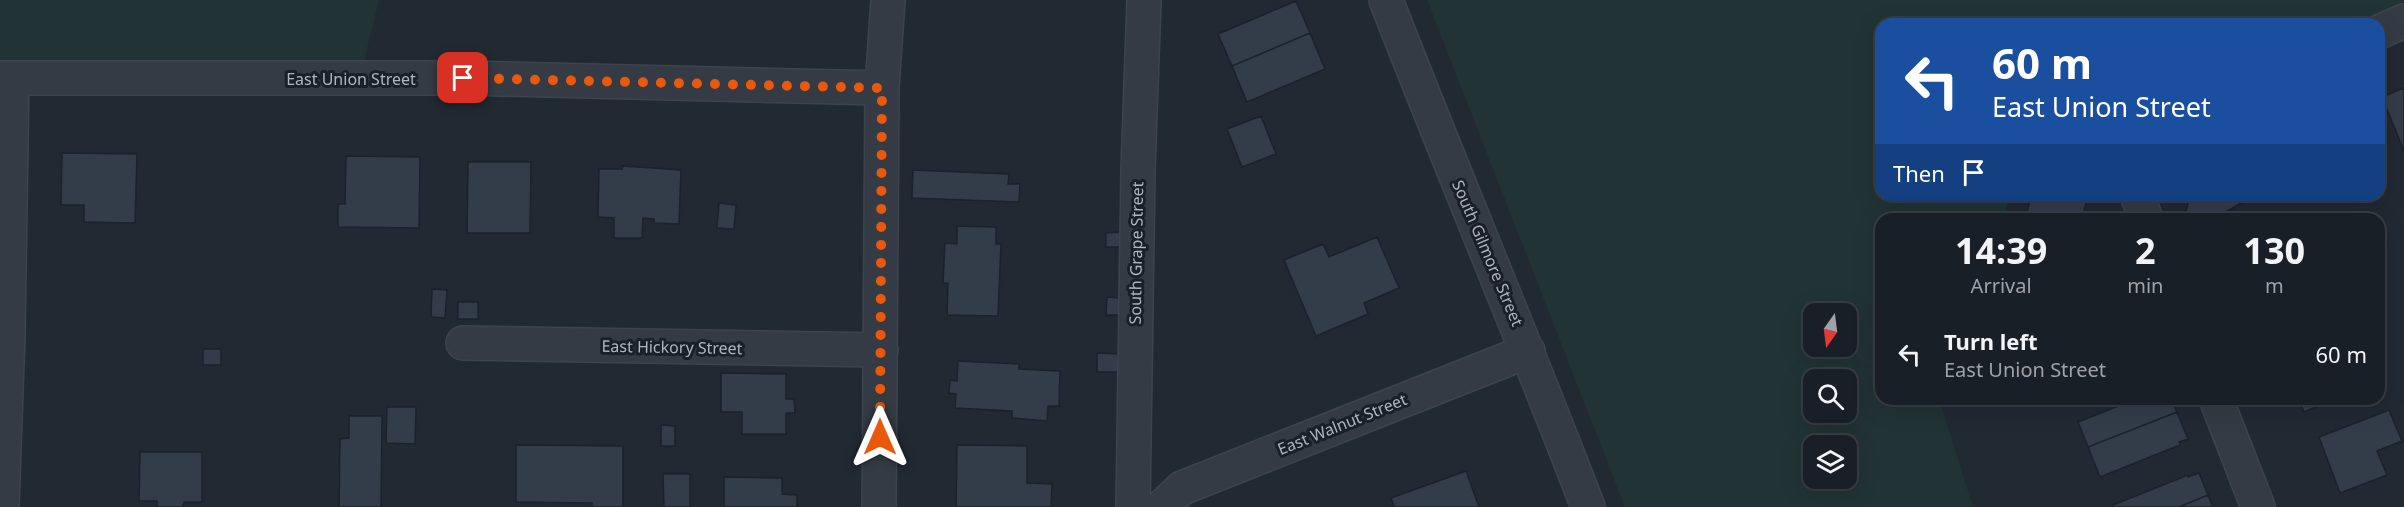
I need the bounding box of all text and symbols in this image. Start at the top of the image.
text: 60 m [1992,34,2092,91]
icon: left [1893,42,1971,120]
pin [437,52,488,103]
icon: arrive [446,61,479,94]
street label: East Union Street [286,68,416,90]
text: East Union Street [1992,88,2211,125]
icon: arrive [1957,156,1990,189]
text: Then [1893,158,1945,188]
street label: South Gilmore Street [1447,176,1529,330]
street label: South Grape Street [1124,181,1148,325]
text: 14:39 [1955,226,2047,275]
text: 2 [2135,226,2156,275]
text: 130 [2243,226,2305,275]
text: Arrival [1971,272,2032,299]
text: min [2127,272,2163,299]
text: m [2265,272,2284,299]
north arrow [1803,303,1857,357]
map controls [1803,303,1857,489]
text: Turn left [1944,326,2038,356]
street label: East Hickory Street [601,335,743,359]
icon: left [1893,338,1926,371]
text: 60 m [2316,339,2367,369]
text: East Union Street [1944,356,2106,383]
button: search [1803,369,1857,423]
street label: East Walnut Street [1274,388,1410,460]
position arrow [848,405,912,469]
button: layers [1803,435,1857,489]

